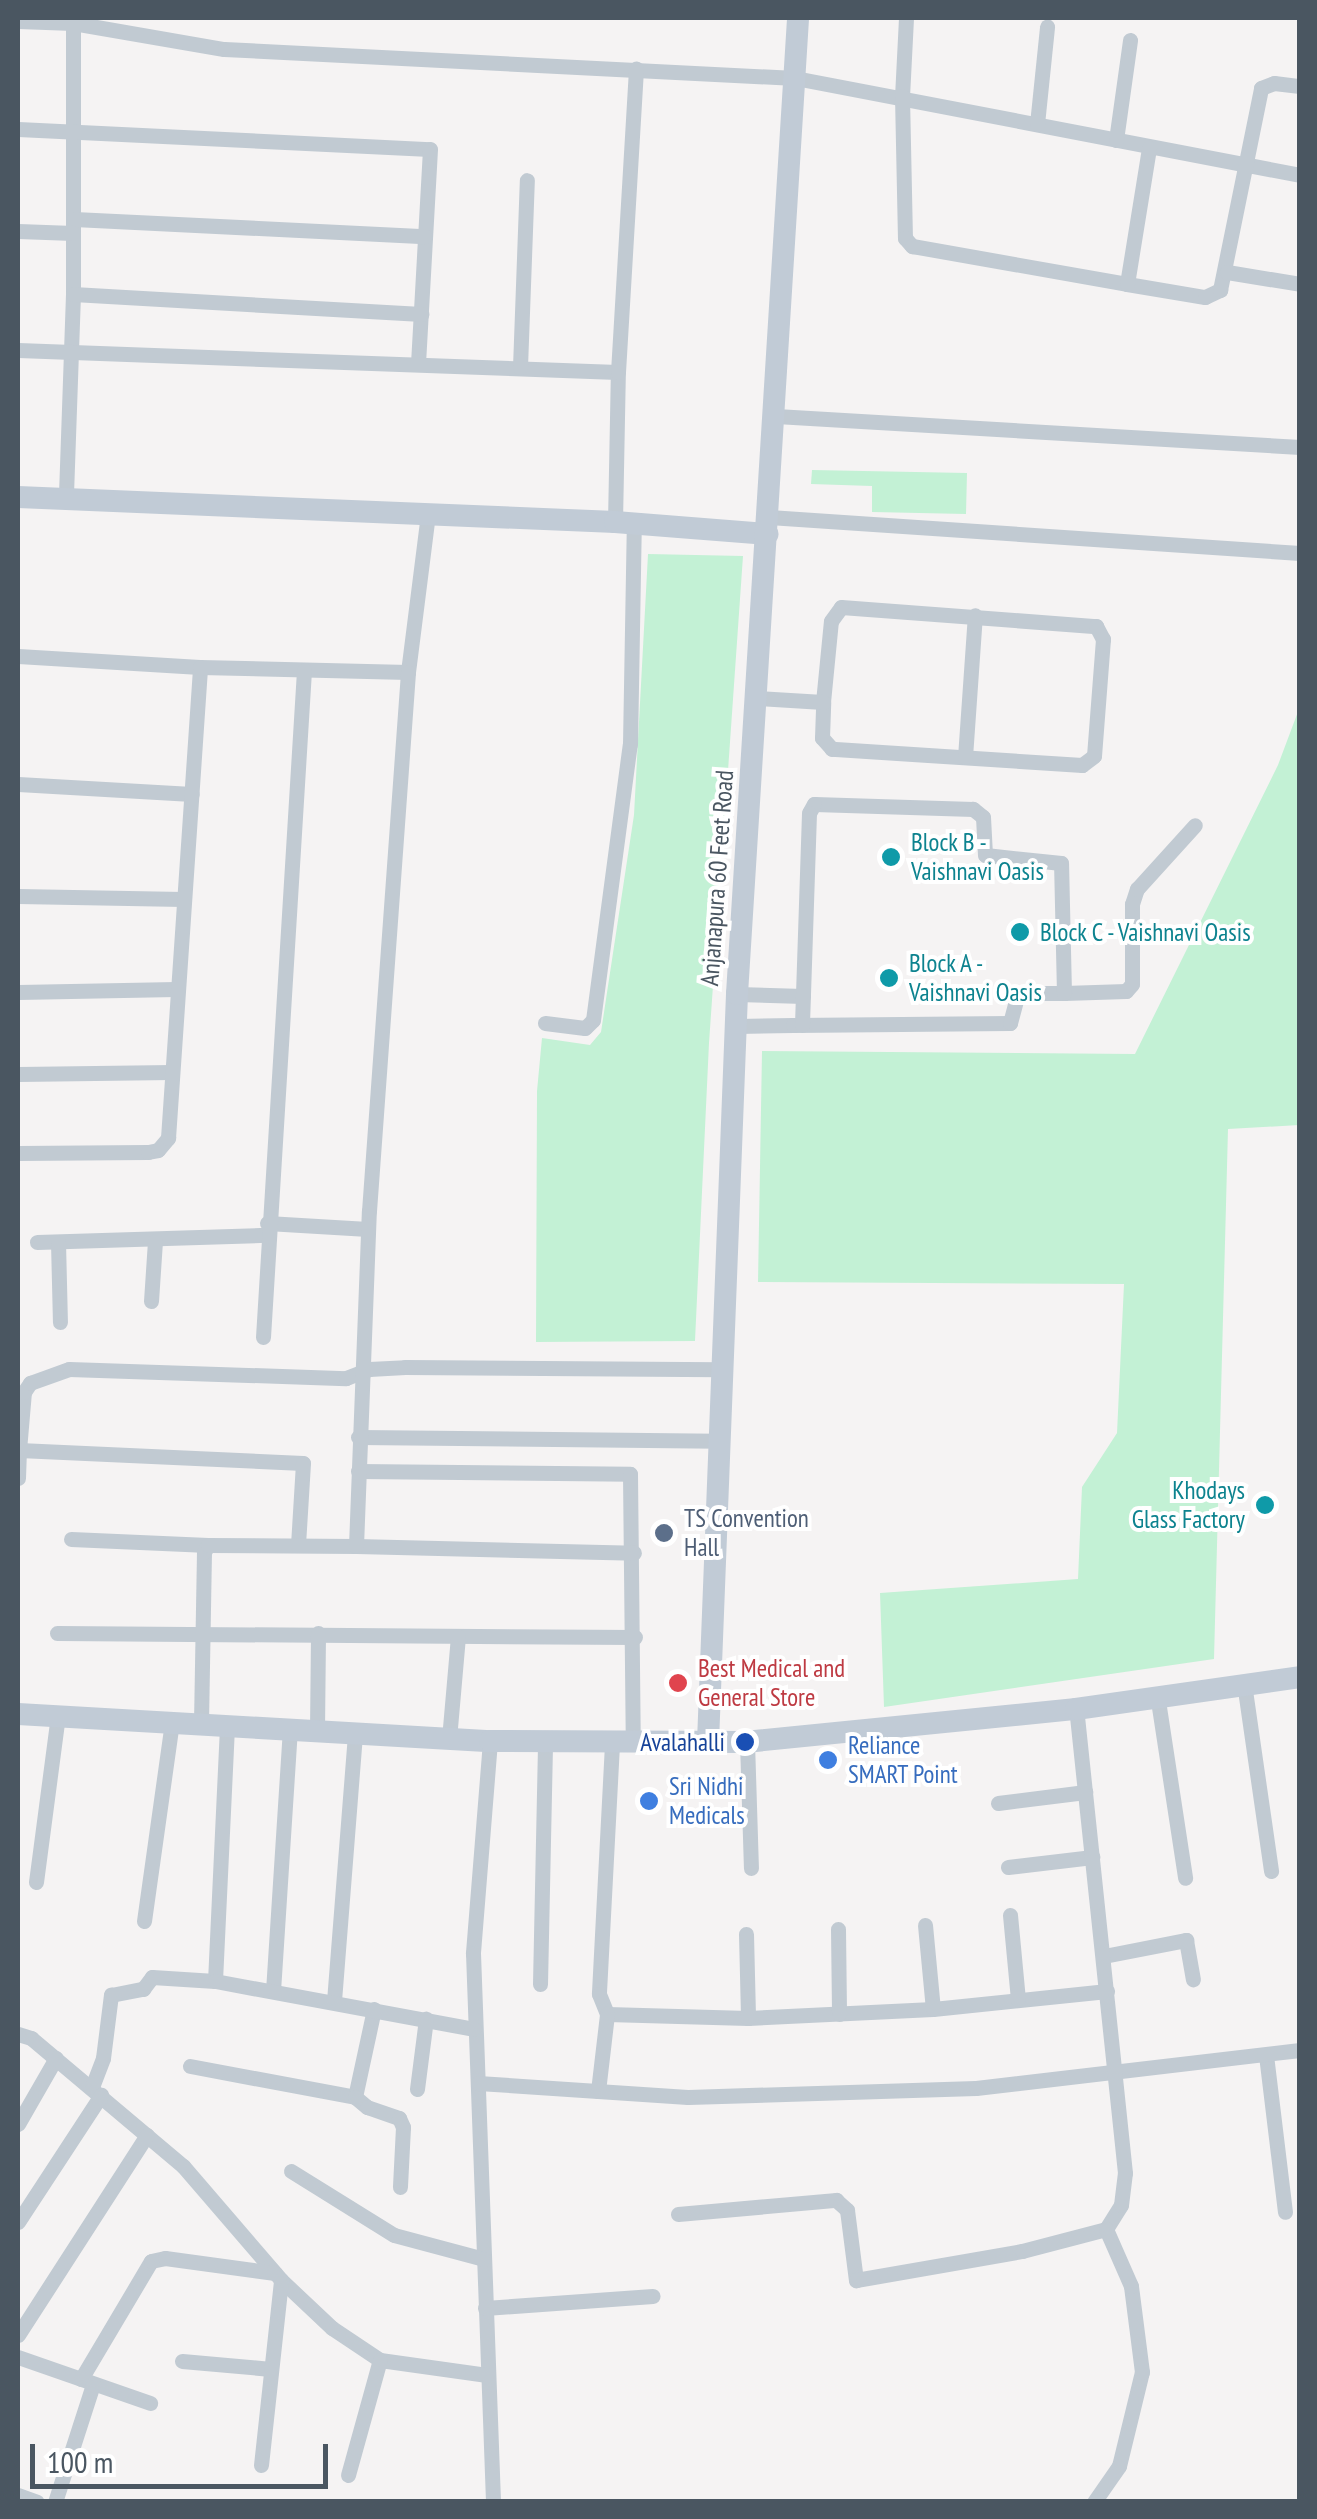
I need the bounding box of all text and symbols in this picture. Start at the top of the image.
street label: Anjanapura 60 Feet Road [694,769,740,987]
place label: Block B - Vaishnavi Oasis [911,828,1044,887]
marker: Block B - Vaishnavi Oasis [880,846,902,868]
place label: Block C - Vaishnavi Oasis [1040,917,1254,947]
marker: Block C - Vaishnavi Oasis [1009,921,1031,943]
place label: Block A - Vaishnavi Oasis [909,949,1042,1008]
marker: Block A - Vaishnavi Oasis [878,967,900,989]
place label: Khodays Glass Factory [1132,1476,1245,1535]
marker: Khodays Glass Factory [1254,1494,1276,1516]
place label: TS Convention Hall [684,1504,809,1563]
marker: TS Convention Hall [653,1522,675,1544]
place label: Best Medical and General Store [698,1654,845,1713]
marker: Best Medical and General Store [667,1672,689,1694]
place label: Avalahalli [640,1727,725,1757]
marker: Avalahalli [734,1731,756,1753]
place label: Reliance SMART Point [848,1731,958,1790]
marker: Reliance SMART Point [817,1749,839,1771]
place label: Sri Nidhi Medicals [669,1772,745,1831]
marker: Sri Nidhi Medicals [638,1790,660,1812]
scale bar [35,2424,332,2486]
text: 100 m [47,2442,113,2481]

